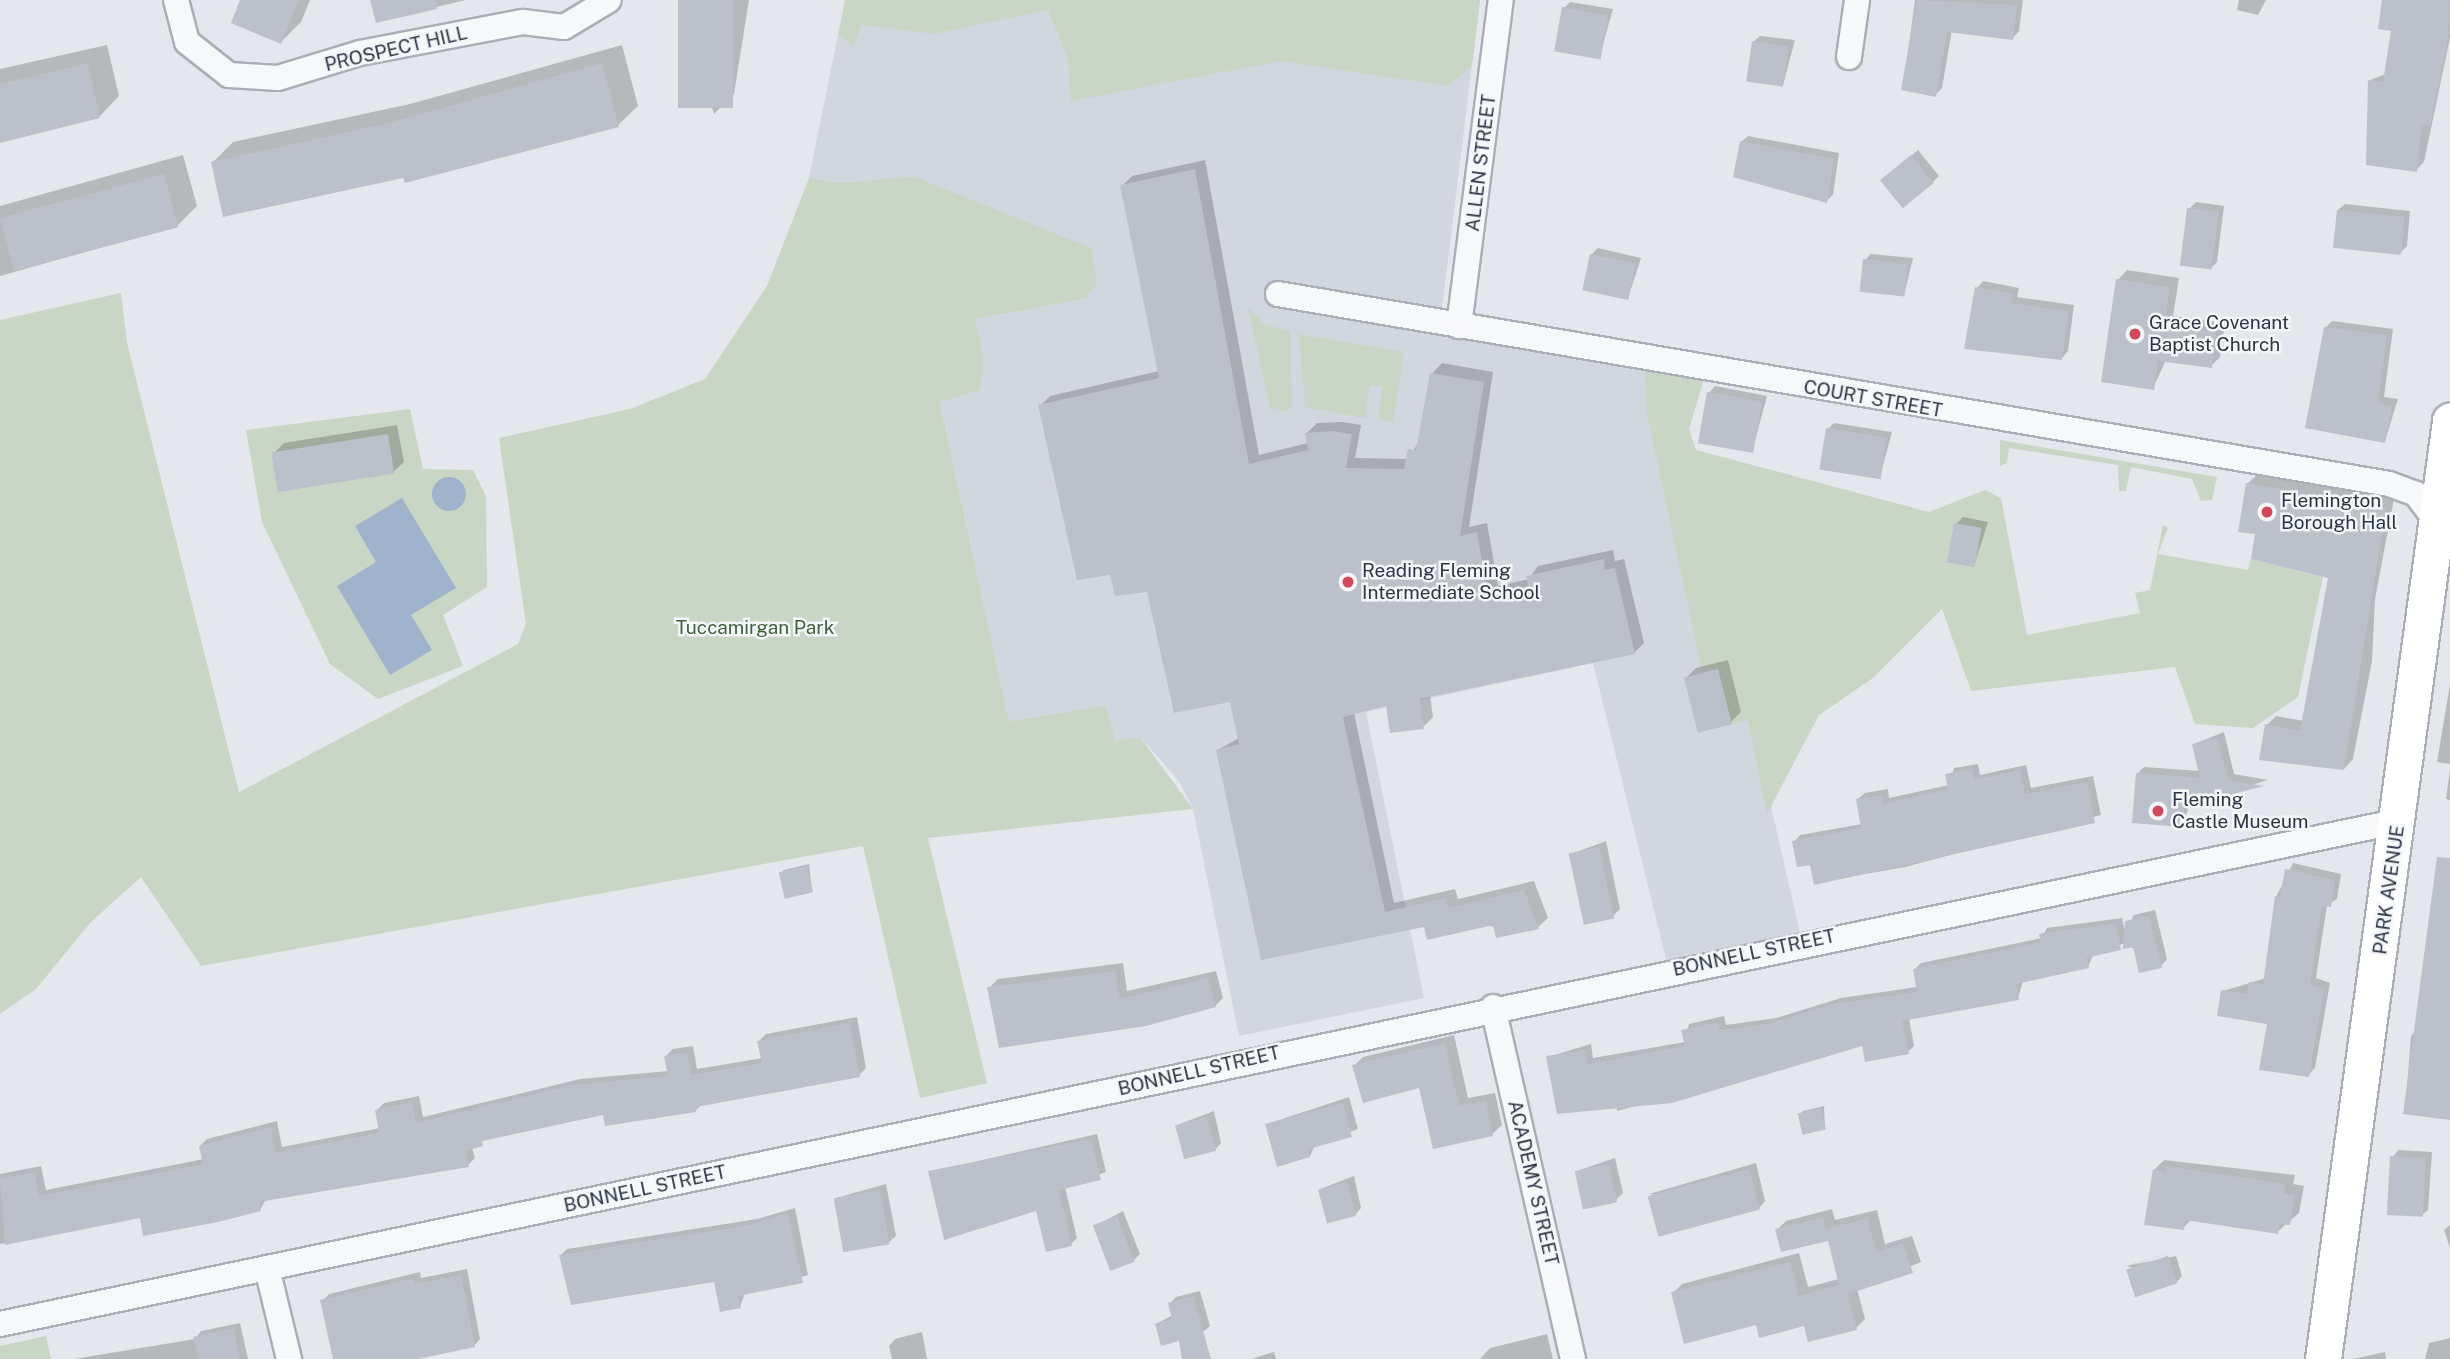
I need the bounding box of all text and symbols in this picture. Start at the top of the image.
street label: PROSPECT HILL [322,22,470,76]
street label: ALLEN STREET [1461,93,1501,233]
place label: Grace Covenant Baptist Church [2149,312,2289,356]
marker: Grace Covenant Baptist Church [2127,326,2143,342]
street label: COURT STREET [1802,376,1944,422]
place label: Flemington Borough Hall [2281,490,2397,534]
marker: Flemington Borough Hall [2259,504,2275,520]
place label: Reading Fleming Intermediate School [1362,560,1540,604]
marker: Reading Fleming Intermediate School [1340,574,1356,590]
park label: Tuccamirgan Park [676,617,834,639]
place label: Fleming Castle Museum [2172,789,2309,833]
marker: Fleming Castle Museum [2150,803,2166,819]
street label: PARK AVENUE [2369,824,2409,956]
street label: BONNELL STREET [1671,925,1837,981]
street label: BONNELL STREET [1116,1041,1282,1101]
street label: ACADEMY STREET [1503,1098,1563,1268]
street label: BONNELL STREET [562,1161,728,1217]

